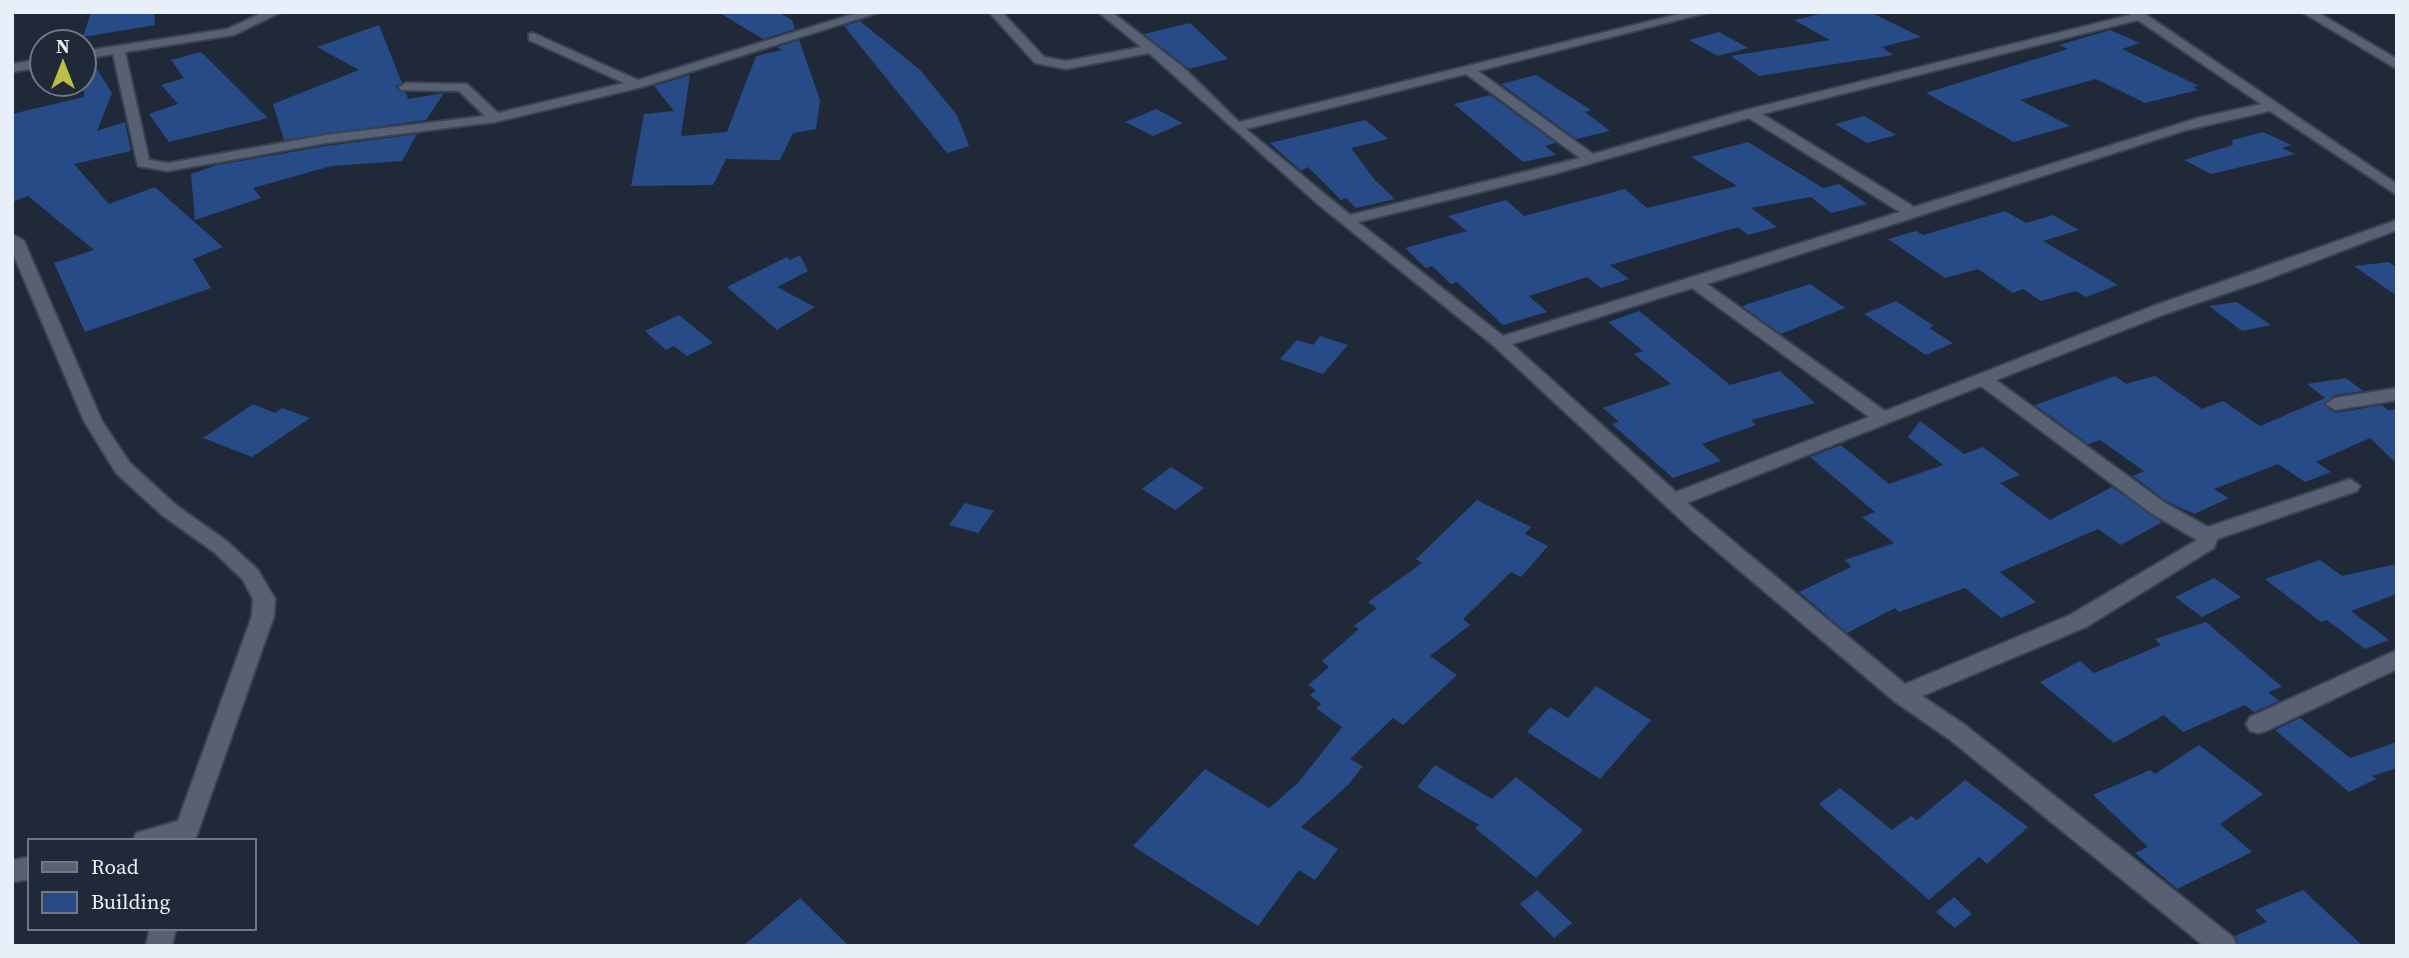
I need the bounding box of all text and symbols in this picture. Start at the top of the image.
north arrow [28,28,98,98]
text: N [56,33,70,59]
legend [28,839,256,930]
text: Road [91,852,139,881]
text: Building [91,887,170,916]

